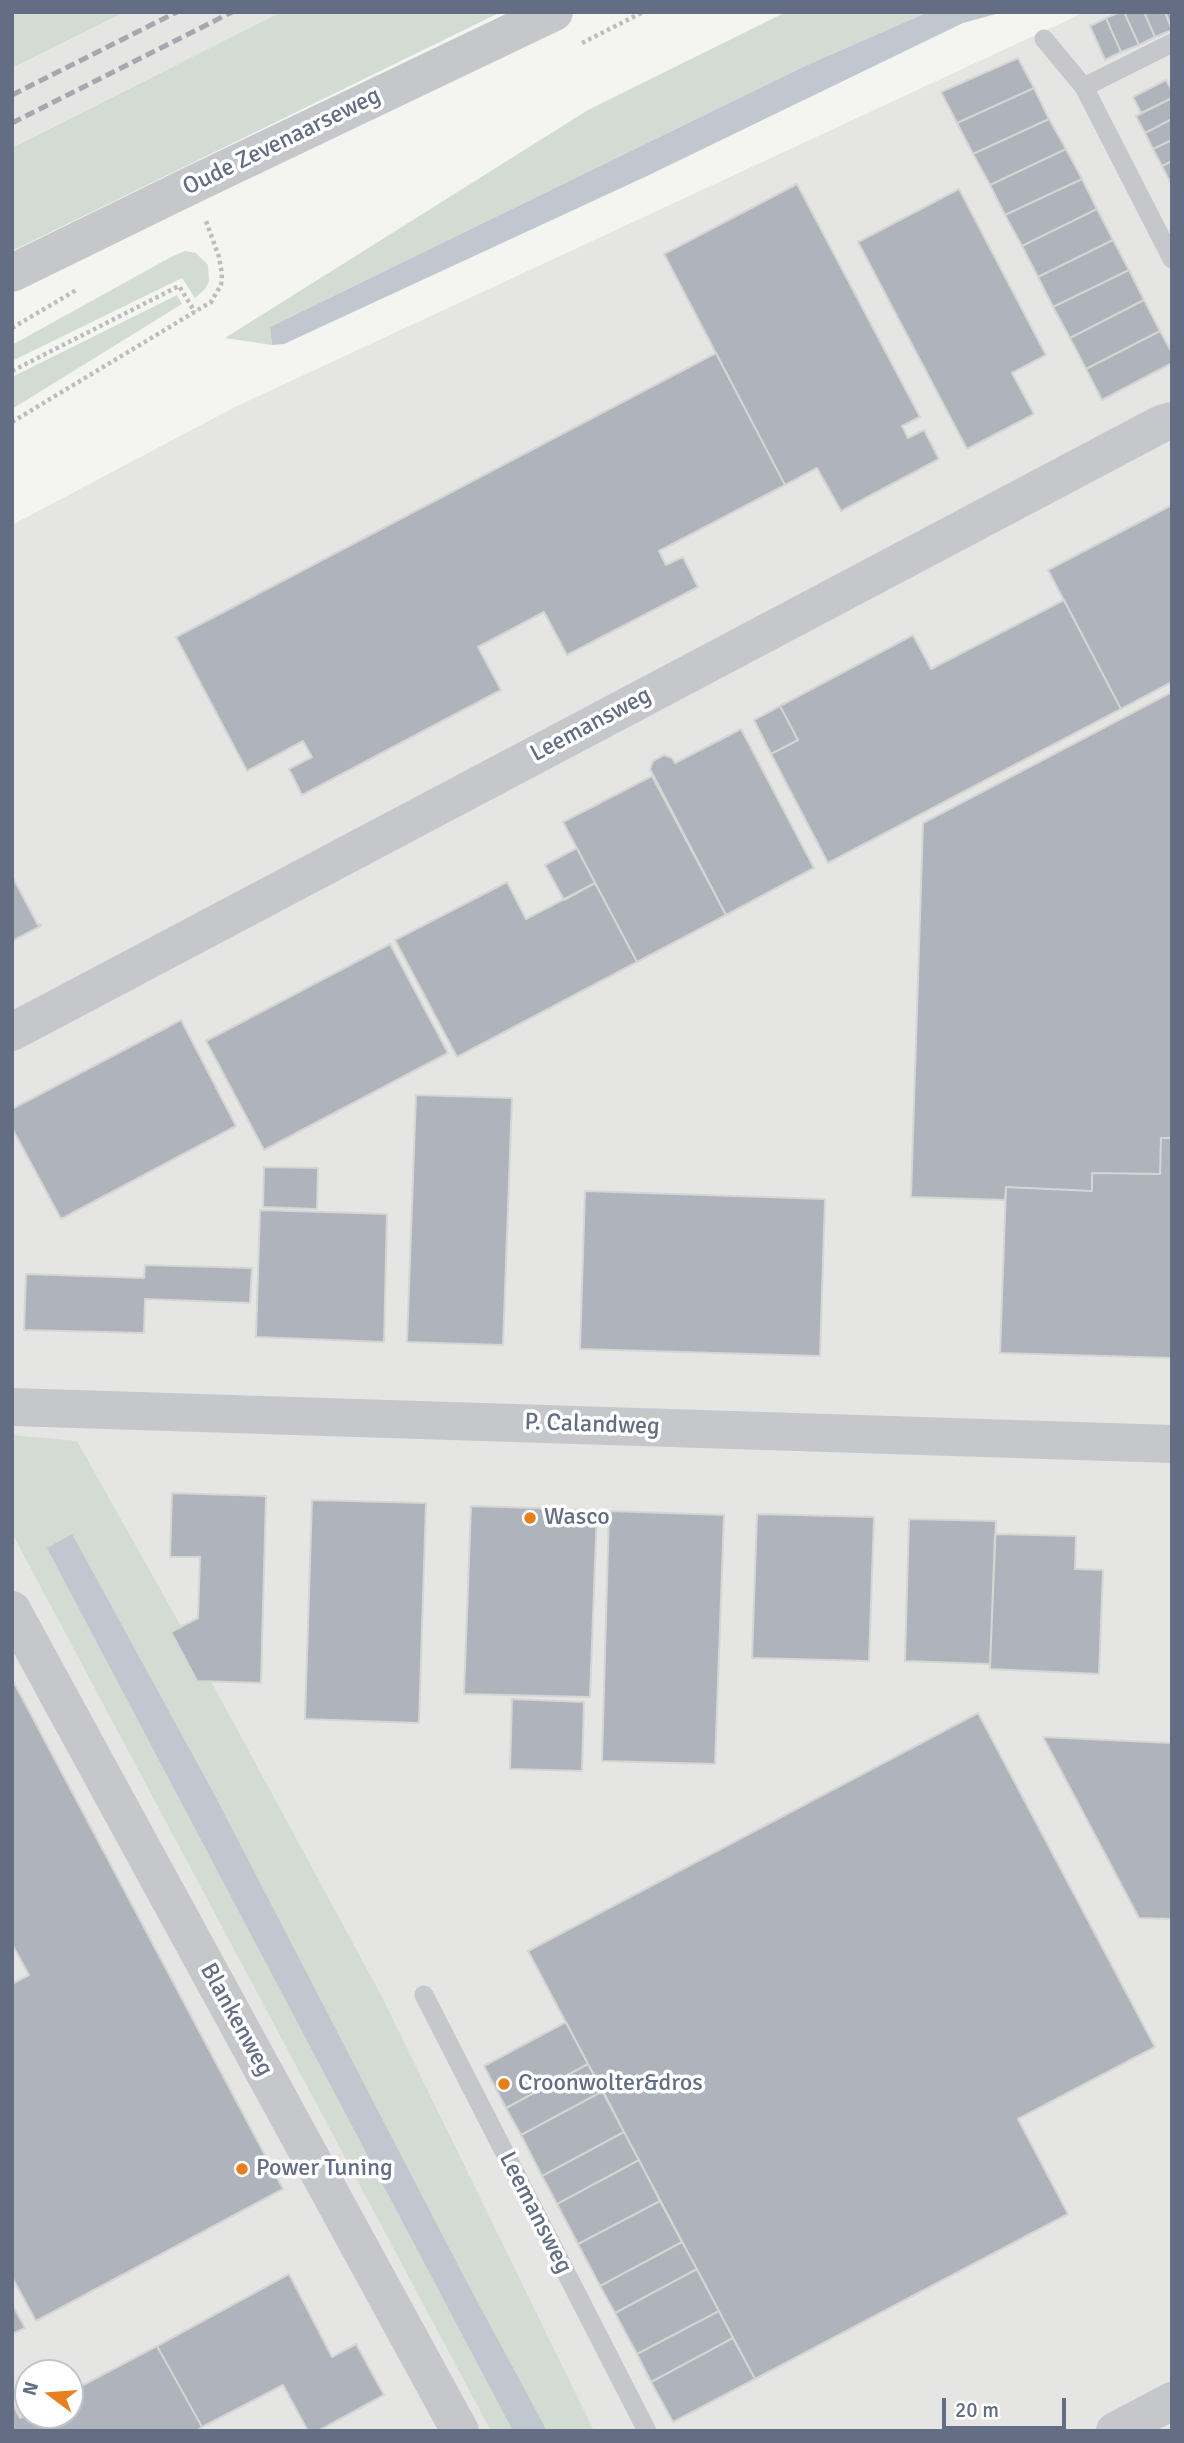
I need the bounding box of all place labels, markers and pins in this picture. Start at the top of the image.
place label: Wasco [544,1504,610,1532]
marker: Wasco [522,1510,538,1526]
place label: Croonwolter&dros [518,2070,703,2098]
marker: Croonwolter&dros [496,2076,512,2092]
place label: Power Tuning [256,2155,393,2183]
marker: Power Tuning [234,2161,250,2177]

